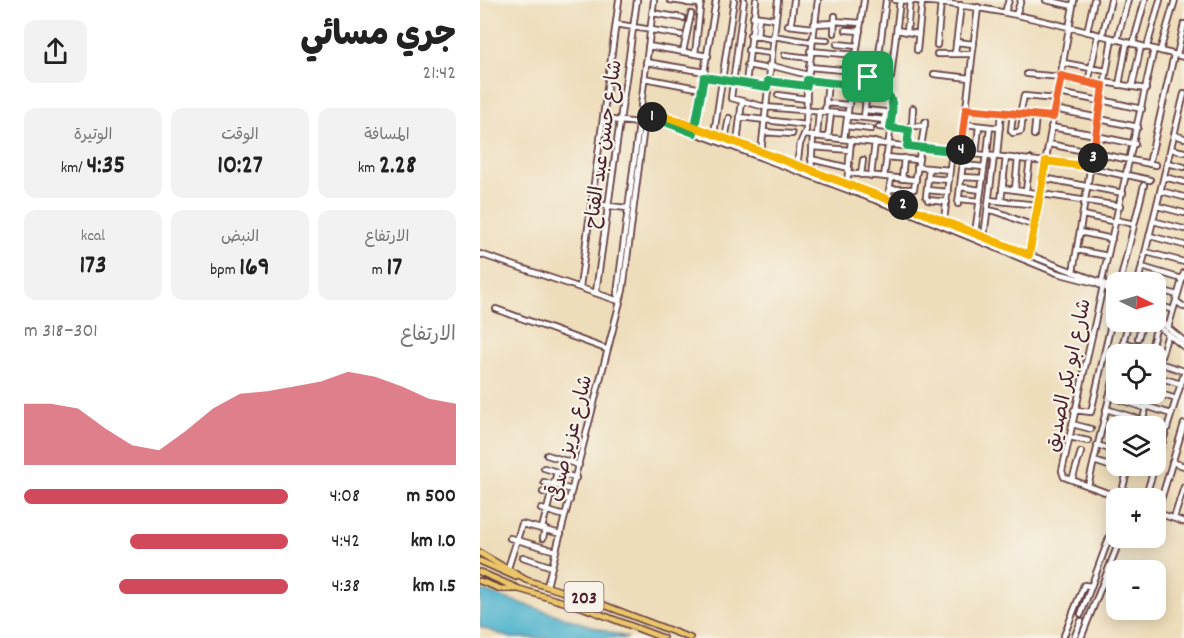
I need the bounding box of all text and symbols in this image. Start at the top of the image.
text: جري مسائي [300,14,456,61]
button: share [24,20,87,83]
pin [842,51,893,102]
street label: شارع حسن عبد الفتاح [579,58,631,231]
text: 21:42 [423,60,456,88]
icon: arrive [851,60,884,93]
pin: 1 [637,102,667,132]
text: 1 [650,105,654,128]
text: الوتيرة [74,124,112,147]
text: الوقت [221,124,259,147]
text: المسافة [364,124,410,147]
pin: 4 [946,135,976,165]
text: 4 [958,138,964,161]
pin: 3 [1078,143,1108,173]
text: 3 [1089,146,1097,169]
text: 4:35 [87,148,125,185]
text: 10:27 [217,148,263,185]
text: 2.28 [379,148,416,185]
text: /km [61,157,87,180]
text: km [358,157,379,180]
pin: 2 [888,190,918,220]
text: 2 [900,193,907,216]
text: kcal [81,225,105,248]
text: النبض [221,226,259,249]
text: الارتفاع [365,226,409,249]
text: 173 [79,248,107,285]
text: 169 [239,250,270,287]
text: 17 [387,250,402,287]
text: bpm [210,259,239,282]
text: m [372,259,387,282]
north arrow [1106,272,1166,332]
map controls [1106,272,1166,620]
street label: شارع ابو بكر الصديق [1040,296,1100,455]
text: 301–318 m [24,318,98,346]
text: الارتفاع [400,322,456,350]
button: locate [1106,344,1166,404]
street label: شارع عزيز صدقى [541,372,601,505]
button: layers [1106,416,1166,476]
text: 4:08 [329,483,360,511]
text: 500 m [407,483,456,511]
button: + [1106,488,1166,548]
text: 4:42 [331,528,360,556]
text: 1.0 km [411,528,456,556]
button: − [1106,560,1166,620]
text: 4:38 [331,573,360,601]
text: 1.5 km [412,573,456,601]
road number: 203 [564,582,604,612]

